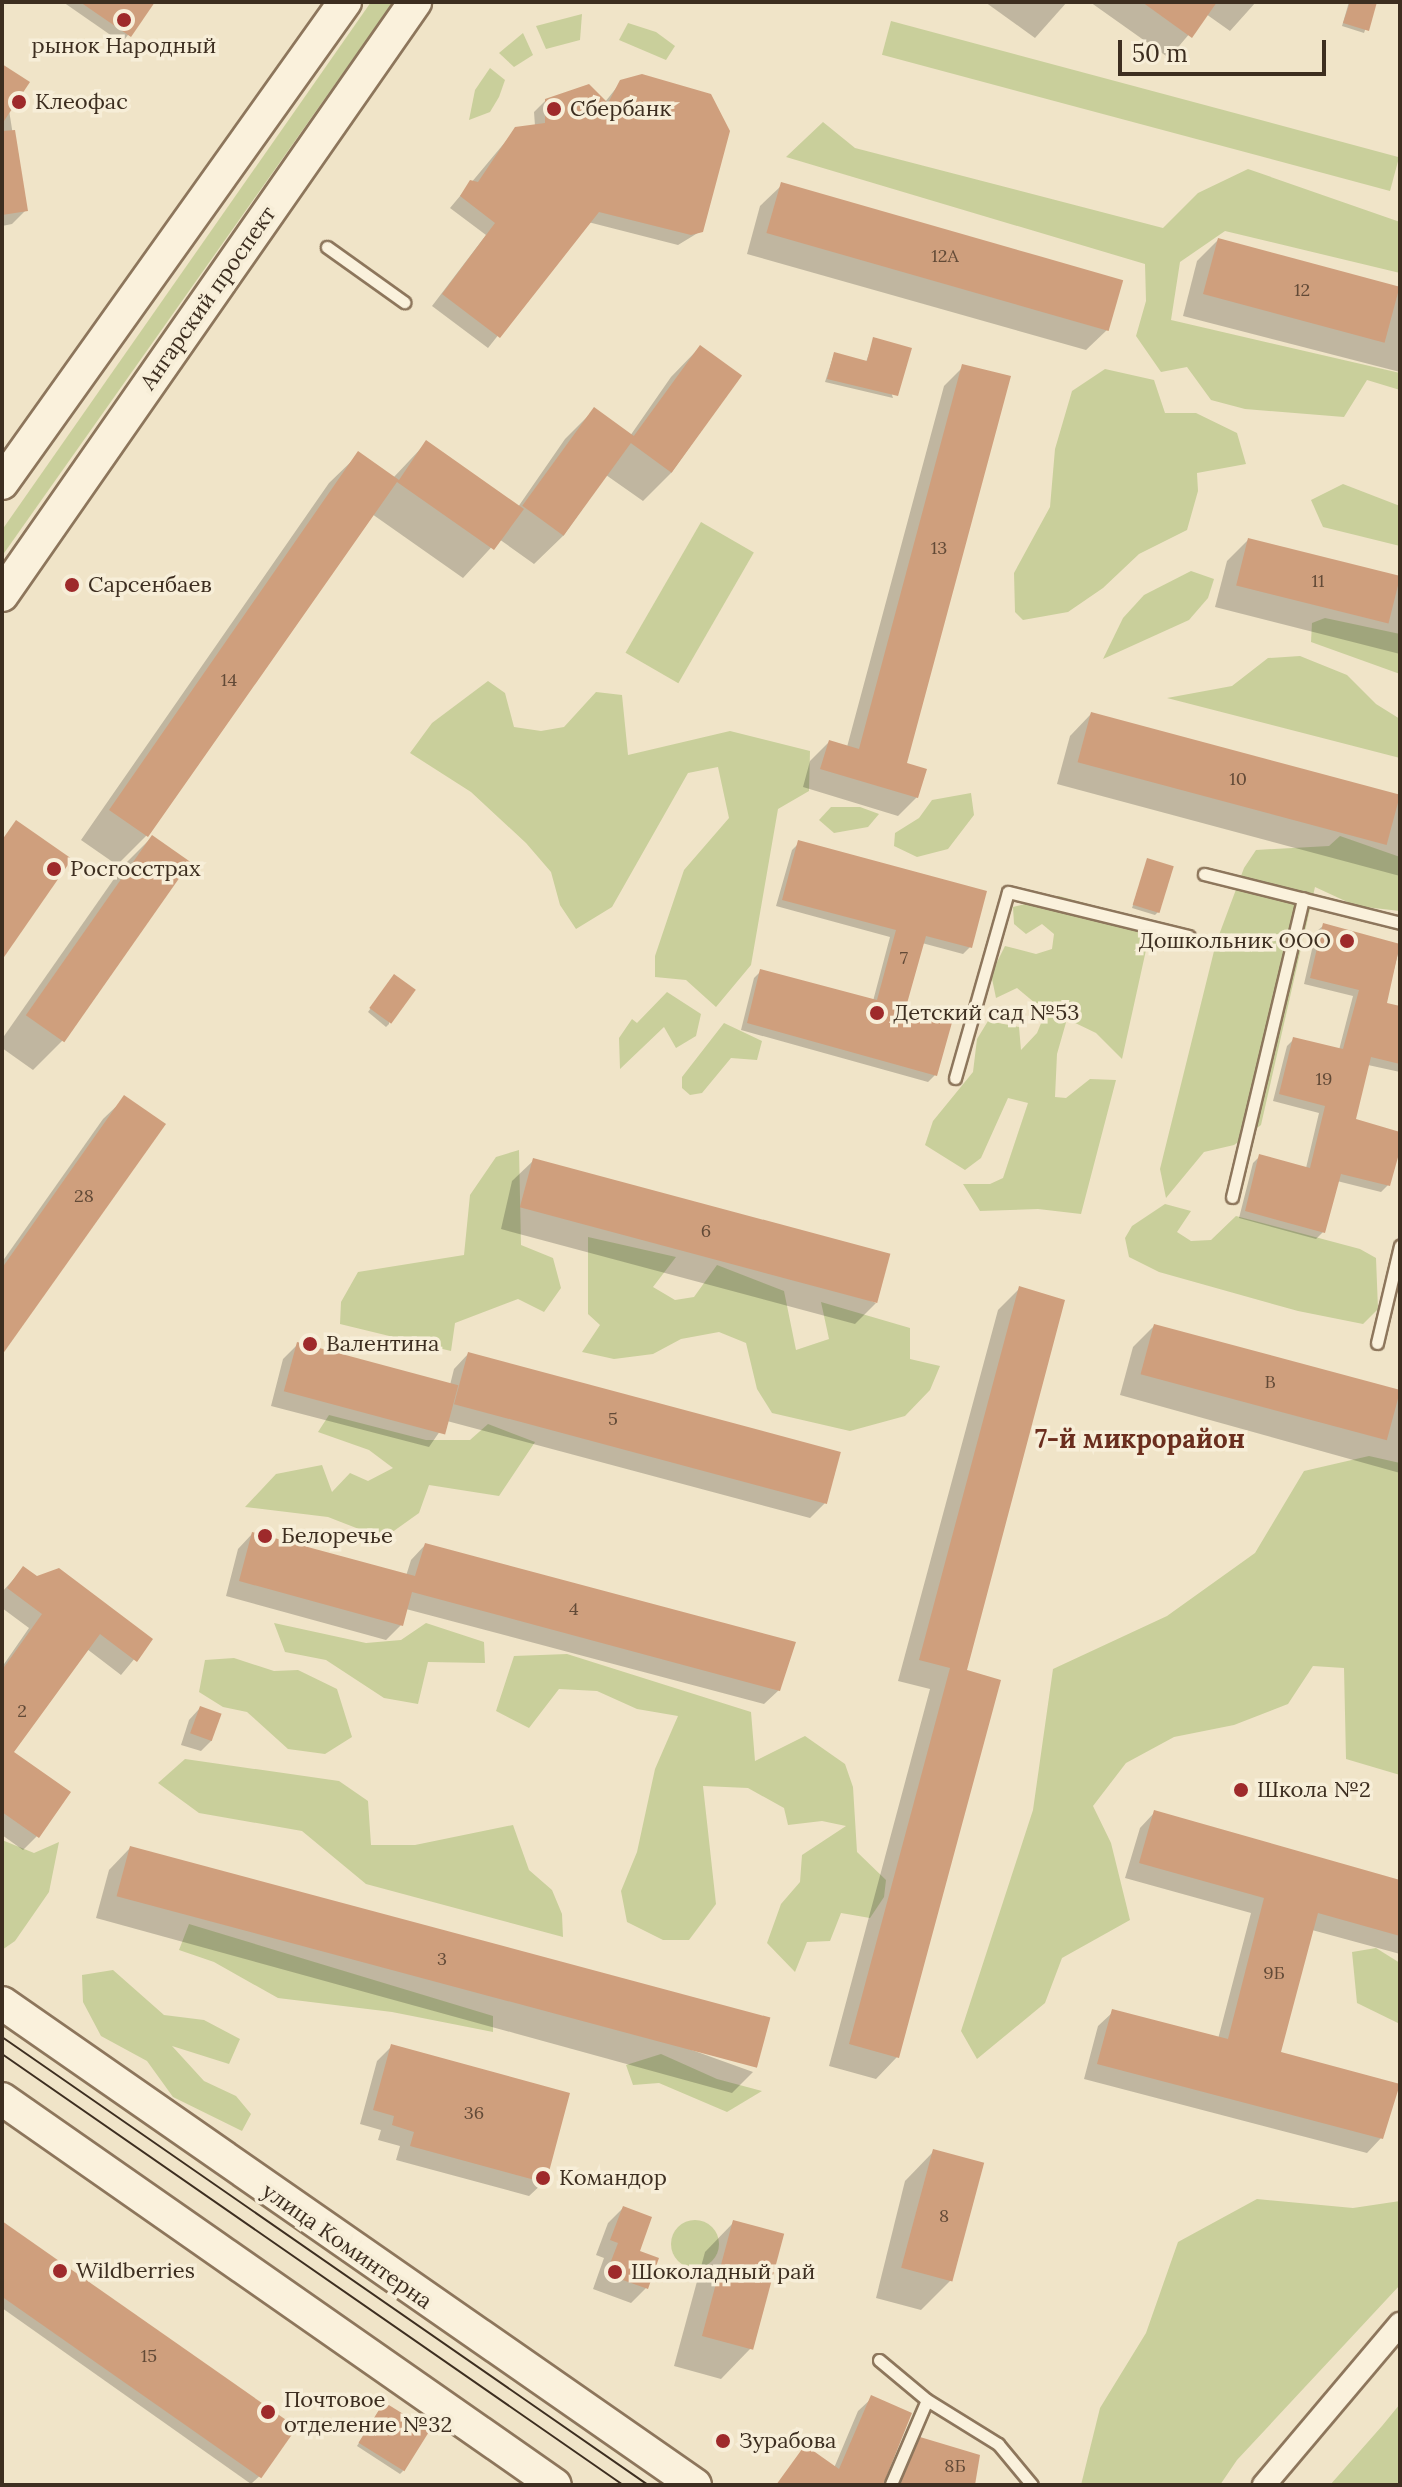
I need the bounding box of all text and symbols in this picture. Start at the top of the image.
marker: рынок Народный [115,11,133,29]
scale bar [1122,24,1330,74]
place label: рынок Народный [32,33,216,59]
text: 50 m [1132,38,1188,69]
place label: Клеофас [35,89,128,115]
marker: Клеофас [10,93,28,111]
place label: Сбербанк [570,96,671,122]
marker: Сбербанк [545,100,563,118]
street label: Ангарский проспект [135,201,281,395]
house number: 12А [931,245,959,267]
house number: 12 [1294,279,1310,301]
house number: 13 [931,537,947,559]
house number: 11 [1311,570,1325,592]
place label: Сарсенбаев [88,572,212,598]
marker: Сарсенбаев [63,576,81,594]
house number: 14 [221,669,237,691]
house number: 10 [1229,768,1247,790]
place label: Росгосстрах [70,856,201,882]
marker: Росгосстрах [45,860,63,878]
place label: Дошкольник ООО [1138,928,1331,954]
marker: Дошкольник ООО [1338,932,1356,950]
house number: 7 [900,947,908,969]
place label: Детский сад №53 [893,1000,1079,1026]
marker: Детский сад №53 [868,1004,886,1022]
house number: 19 [1316,1068,1332,1090]
house number: 28 [74,1185,94,1207]
house number: 6 [701,1220,711,1242]
place label: Валентина [326,1331,439,1357]
marker: Валентина [301,1335,319,1353]
house number: В [1264,1371,1276,1393]
house number: 5 [608,1408,618,1430]
district label: 7-й микрорайон [1035,1423,1245,1455]
place label: Белоречье [281,1523,393,1549]
marker: Белоречье [256,1527,274,1545]
house number: 4 [569,1598,579,1620]
house number: 2 [17,1700,27,1722]
place label: Школа №2 [1257,1777,1371,1803]
marker: Школа №2 [1232,1781,1250,1799]
house number: 3 [437,1948,447,1970]
house number: 9Б [1263,1962,1285,1984]
house number: 36 [464,2102,484,2124]
place label: Командор [559,2165,667,2191]
marker: Командор [534,2169,552,2187]
street label: улица Коминтерна [257,2177,437,2315]
house number: 8 [939,2205,949,2227]
place label: Wildberries [76,2258,195,2284]
place label: Шоколадный рай [631,2259,815,2285]
marker: Wildberries [51,2262,69,2280]
marker: Шоколадный рай [606,2263,624,2281]
house number: 15 [141,2345,157,2367]
place label: Почтовое отделение №32 [284,2386,452,2438]
marker: Почтовое отделение №32 [259,2403,277,2421]
place label: Зурабова [739,2428,836,2454]
marker: Зурабова [714,2432,732,2450]
house number: 8Б [944,2455,966,2477]

